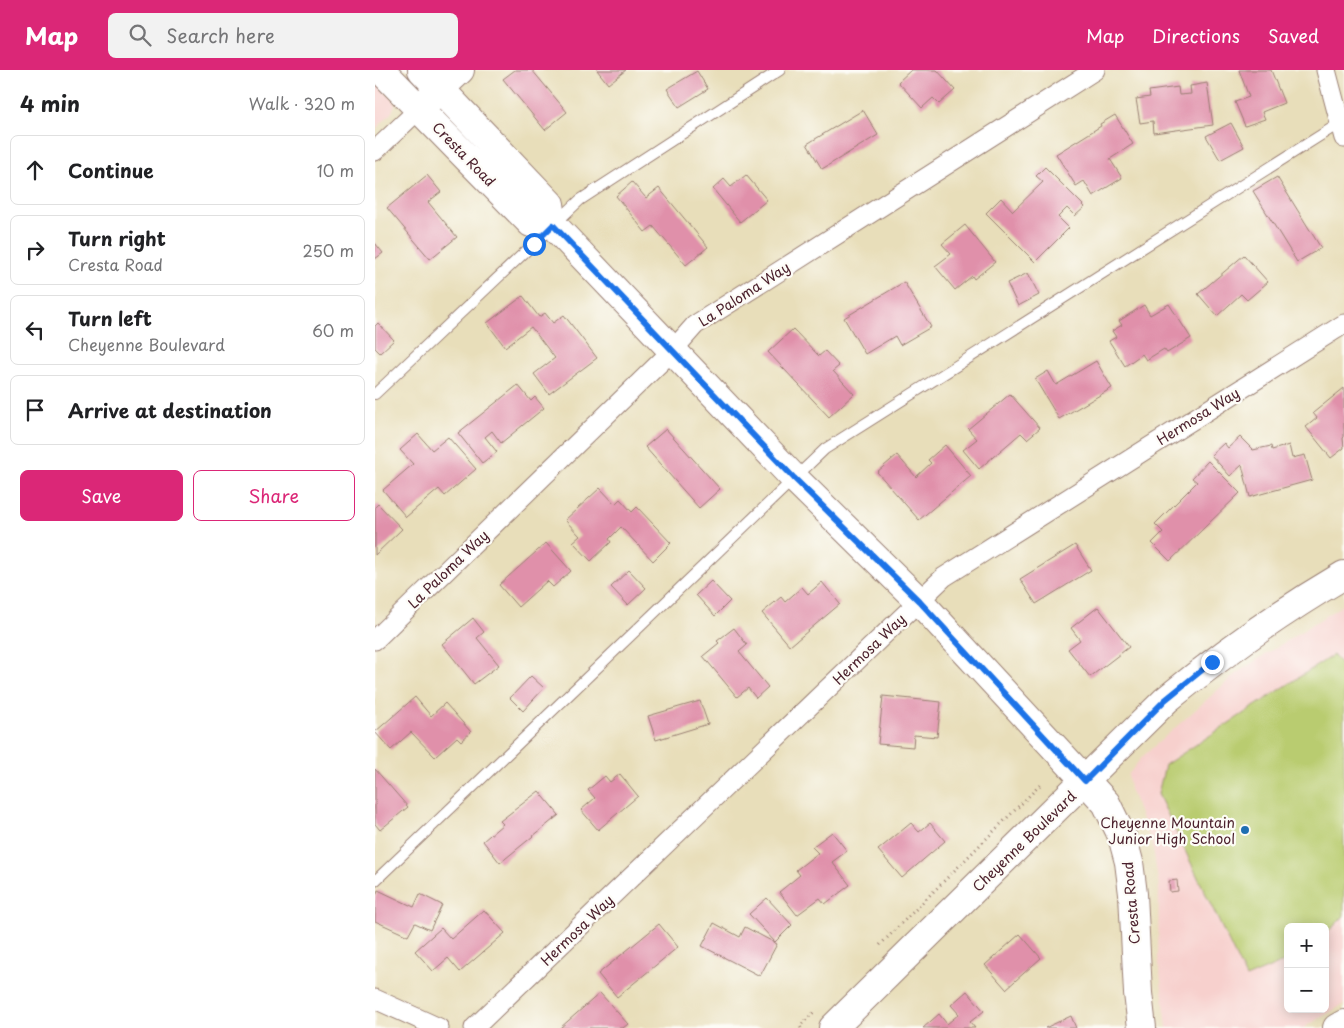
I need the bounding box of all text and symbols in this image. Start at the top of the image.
search box [108,13,458,58]
text: Map [25,17,78,53]
icon: search [126,21,154,49]
text: Search here [166,21,275,49]
text: Map [1086,22,1124,49]
text: Directions [1152,22,1240,49]
text: Saved [1268,22,1319,49]
text: 4 min [20,87,80,119]
text: Walk · 320 m [249,91,355,115]
street label: Cresta Road [428,117,500,191]
icon: ahead [21,156,49,184]
text: Continue [68,156,154,184]
text: 10 m [317,158,354,182]
text: Turn right [68,224,166,252]
route start [523,233,546,256]
icon: right [21,236,49,264]
text: 250 m [303,238,354,262]
text: Cresta Road [68,252,163,276]
street label: La Paloma Way [694,257,794,331]
text: Turn left [68,304,152,332]
icon: left [21,316,49,344]
text: 60 m [312,318,354,342]
text: Cheyenne Boulevard [68,332,225,356]
street label: Hermosa Way [1152,382,1244,450]
icon: arrive [21,396,49,424]
text: Arrive at destination [68,396,272,424]
button: Save [20,470,183,521]
button: Share [193,470,355,521]
street label: La Paloma Way [403,525,493,613]
street label: Hermosa Way [828,609,910,689]
route end [1201,651,1224,674]
street label: Cheyenne Boulevard [967,785,1081,896]
place label: Cheyenne Mountain Junior High School [1100,812,1235,849]
marker: Cheyenne Mountain Junior High School [1239,824,1251,836]
street label: Cresta Road [1117,861,1145,945]
street label: Hermosa Way [536,890,618,970]
map controls [1284,923,1329,1013]
button: + [1284,923,1329,968]
button: − [1284,968,1329,1013]

